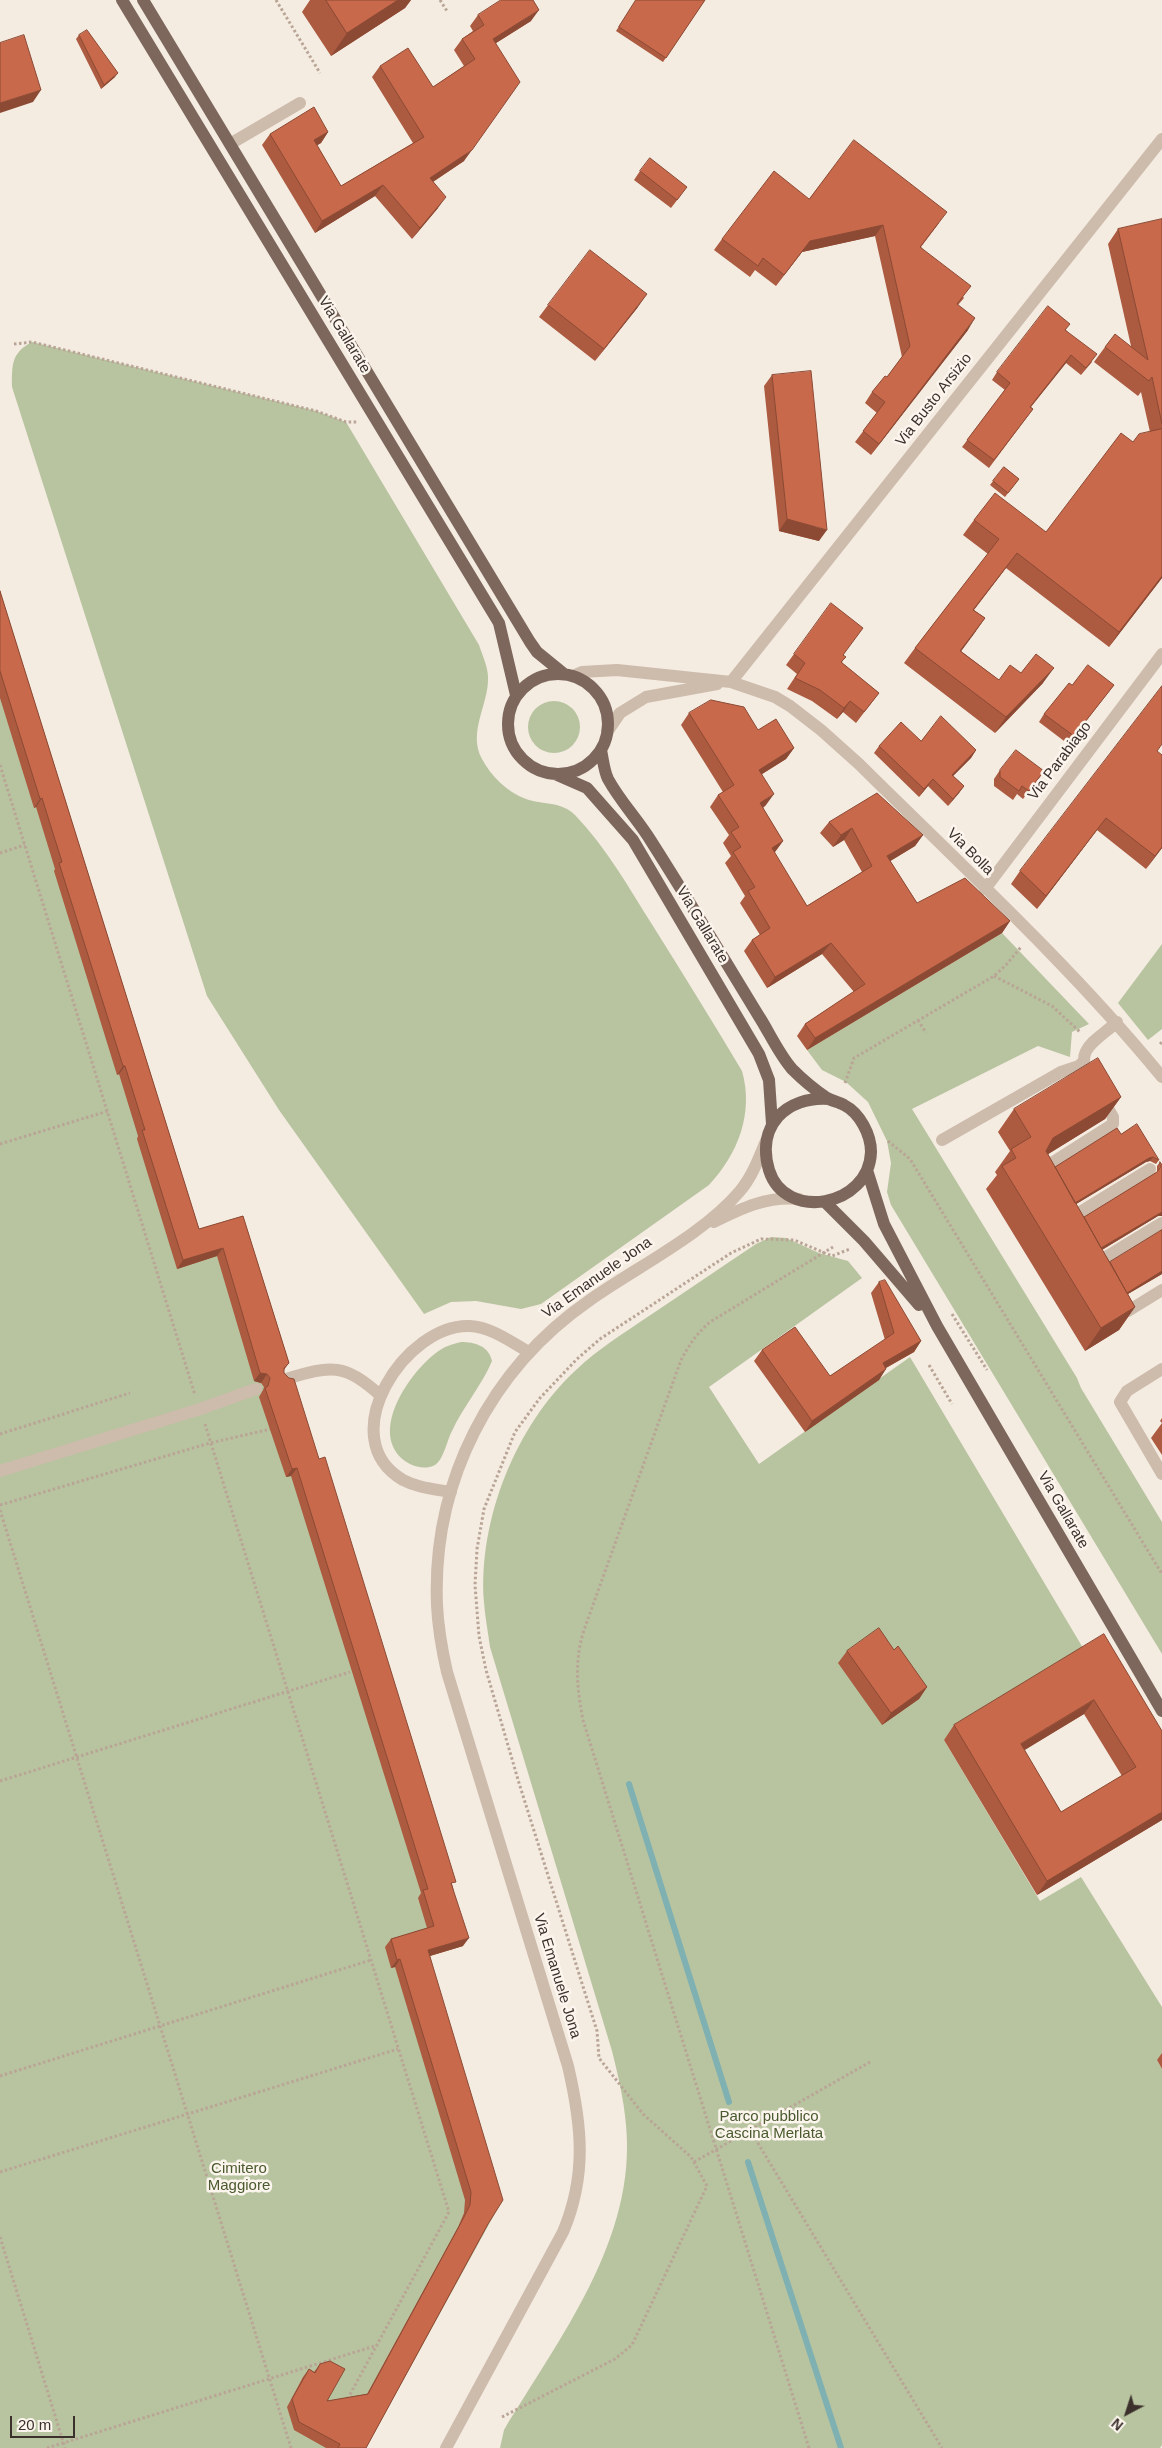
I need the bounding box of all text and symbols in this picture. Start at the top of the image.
street label: Via Gallarate [314,293,374,377]
street label: Via Busto Arsizio [892,350,976,450]
street label: Via Parabiago [1025,718,1095,804]
street label: Via Bolla [943,825,997,879]
street label: Via Gallarate [672,883,732,967]
street label: Via Emanuele Jona [539,1233,655,1323]
street label: Via Gallarate [1034,1468,1092,1552]
street label: Via Emanuele Jona [529,1911,585,2041]
park label: Parco pubblico Cascina Merlata [715,2108,823,2143]
park label: Cimitero Maggiore [208,2160,270,2195]
north arrow [1102,2388,1152,2438]
scale bar [12,2406,78,2438]
text: N [1108,2415,1126,2434]
text: 20 m [18,2416,51,2433]

